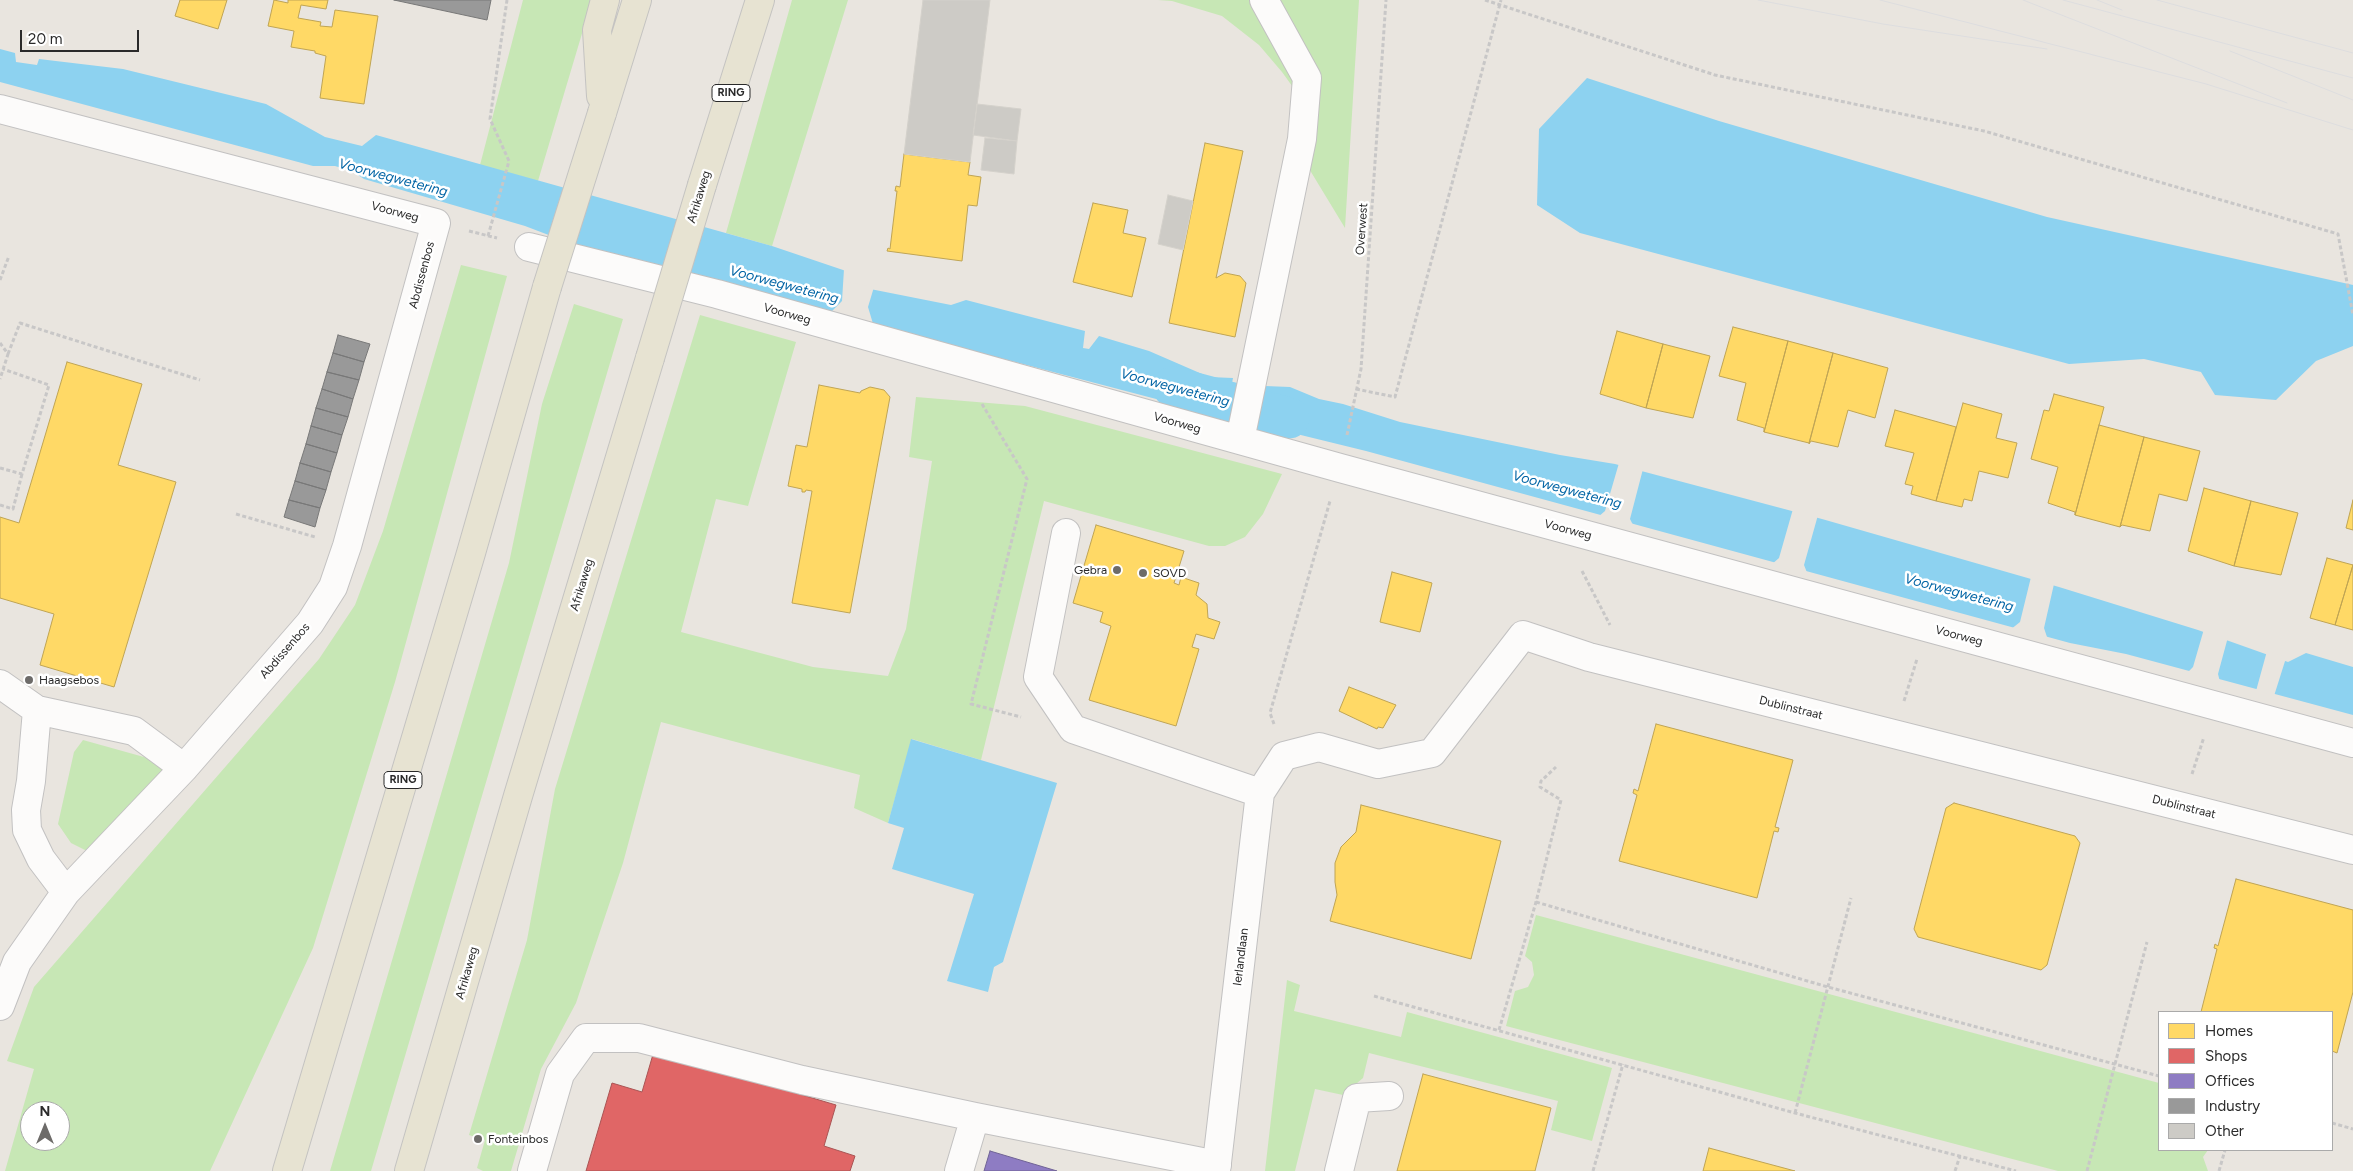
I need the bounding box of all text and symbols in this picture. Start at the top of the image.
scale bar [22,20,141,52]
text: 20 m [28,30,62,48]
road number: RING [712,85,750,102]
water label: Voorwegwetering [337,155,449,201]
street label: Afrikaweg [684,169,714,225]
street label: Voorweg [370,199,420,225]
street label: Overwest [1353,203,1371,255]
street label: Abdissenbos [406,240,438,310]
water label: Voorwegwetering [728,262,840,308]
street label: Voorweg [762,300,812,328]
water label: Voorwegwetering [1119,365,1231,411]
street label: Voorweg [1152,409,1202,437]
water label: Voorwegwetering [1511,467,1623,513]
street label: Voorweg [1543,517,1593,543]
street label: Afrikaweg [567,557,597,613]
place label: Gebra [1074,563,1107,577]
marker: Gebra [1111,564,1123,576]
place label: SOVD [1153,566,1186,580]
marker: SOVD [1137,567,1149,579]
water label: Voorwegwetering [1903,570,2015,616]
street label: Abdissenbos [257,620,313,682]
street label: Voorweg [1934,623,1984,649]
place label: Haagsebos [39,673,99,687]
marker: Haagsebos [23,674,35,686]
street label: Dublinstraat [1758,693,1824,723]
road number: RING [384,772,422,788]
street label: Dublinstraat [2151,792,2217,822]
street label: Ierlandlaan [1230,927,1252,987]
street label: Afrikaweg [453,945,481,1001]
legend [2158,1011,2333,1151]
text: Homes [2205,1022,2253,1040]
text: Shops [2205,1047,2247,1065]
text: Offices [2205,1072,2255,1090]
text: Industry [2205,1097,2260,1115]
north arrow [20,1101,70,1151]
text: N [40,1103,50,1120]
text: Other [2205,1122,2244,1140]
place label: Fonteinbos [488,1132,548,1146]
marker: Fonteinbos [472,1133,484,1145]

